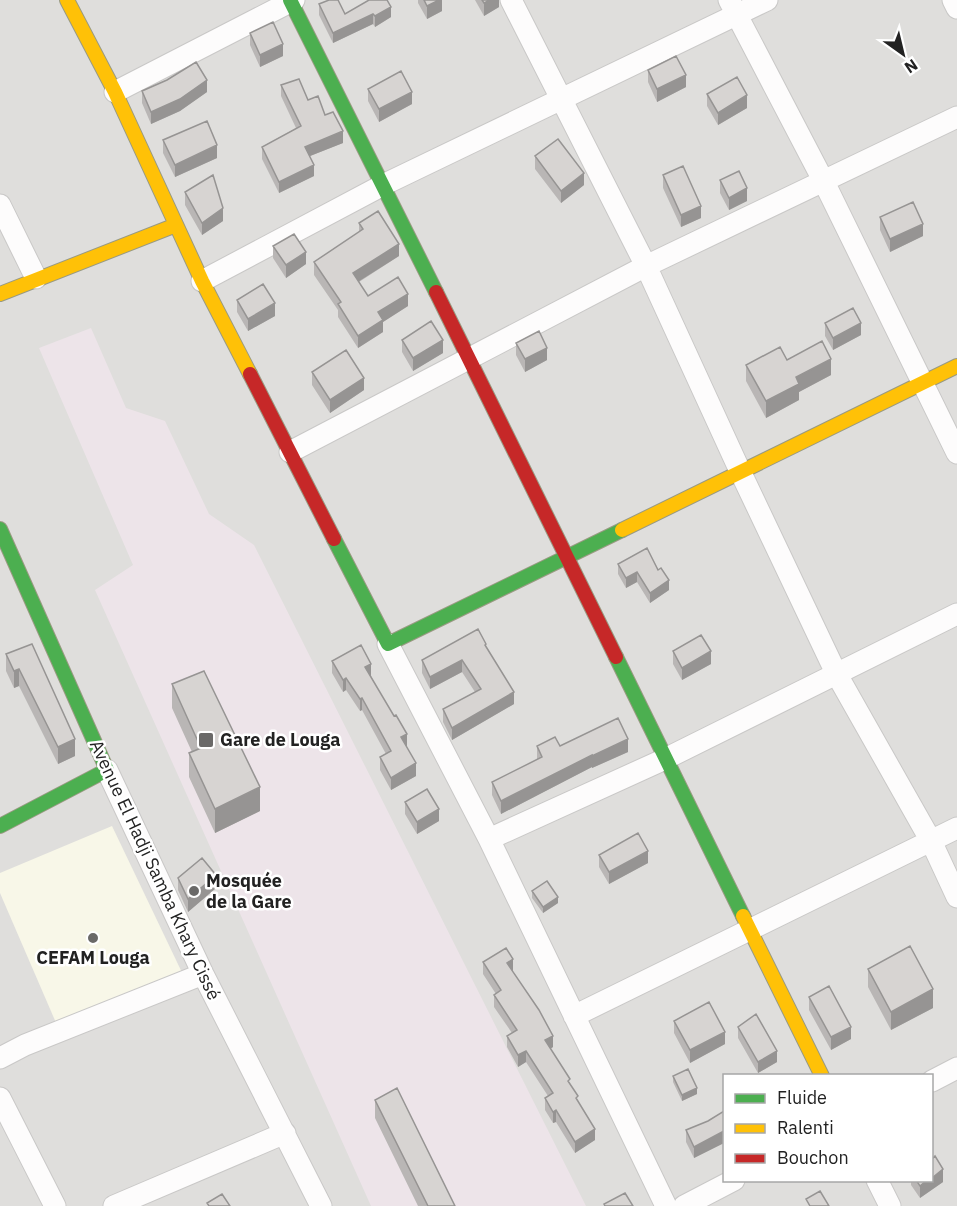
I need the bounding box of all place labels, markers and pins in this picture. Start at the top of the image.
place label: Gare de Louga [220,728,340,751]
marker: Gare de Louga [197,731,215,749]
place label: Mosquée de la Gare [206,869,292,913]
marker: Mosquée de la Gare [187,884,201,898]
marker: CEFAM Louga [86,931,100,945]
place label: CEFAM Louga [36,946,150,969]

